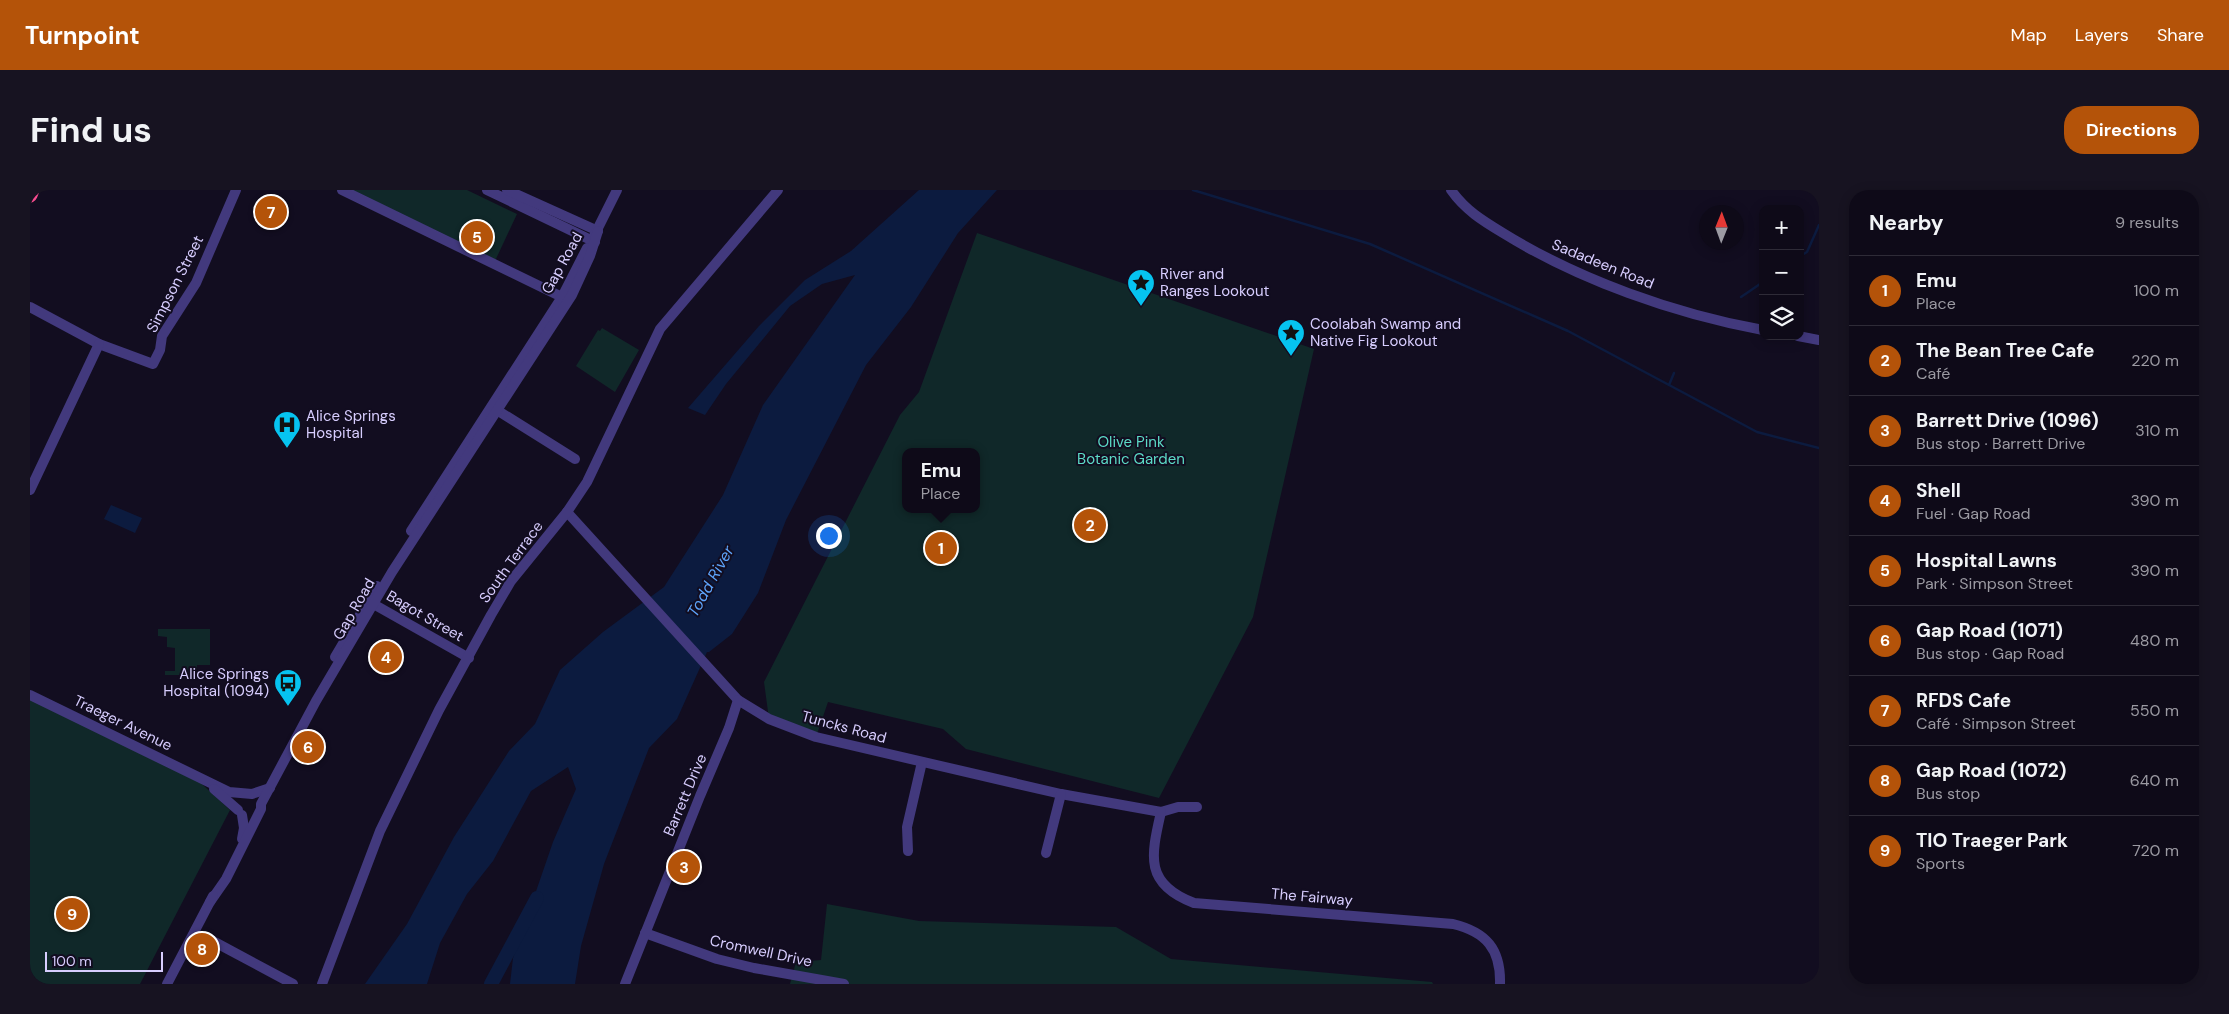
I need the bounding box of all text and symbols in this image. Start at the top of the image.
text: Turnpoint [25,20,140,51]
text: Map [2011,23,2047,47]
text: Layers [2075,23,2129,47]
text: Share [2157,23,2204,47]
button: Directions [2064,106,2199,154]
text: Find us [30,107,152,153]
pin: 7 [255,193,287,231]
north arrow [1699,205,1744,250]
map controls [1759,205,1804,340]
button: + [1759,205,1804,250]
text: Nearby [1869,209,1943,237]
text: 9 results [2115,212,2179,233]
pin: 5 [461,218,493,256]
street label: Gap Road [537,228,587,298]
street label: Simpson Street [142,232,208,336]
street label: Sadadeen Road [1549,234,1657,294]
button: − [1759,250,1804,295]
place label: River and Ranges Lookout [1160,264,1269,301]
place icon: River and Ranges Lookout [1126,268,1156,307]
text: Emu [1916,268,1957,293]
text: 1 [1882,280,1888,301]
text: 100 m [2134,280,2179,301]
text: Place [1916,293,1956,314]
button: layers [1759,295,1804,340]
place label: Coolabah Swamp and Native Fig Lookout [1310,314,1461,351]
place icon: Coolabah Swamp and Native Fig Lookout [1276,318,1306,357]
text: The Bean Tree Cafe [1916,338,2095,363]
text: 2 [1880,350,1890,371]
text: 220 m [2131,350,2179,371]
text: Café [1916,363,1950,384]
place label: Alice Springs Hospital [306,406,396,443]
text: Barrett Drive (1096) [1916,408,2099,433]
hospital icon: Alice Springs Hospital [272,410,302,449]
text: 3 [1880,420,1890,441]
text: 310 m [2135,420,2179,441]
park label: Olive Pink Botanic Garden [1077,432,1185,469]
text: Bus stop · Barrett Drive [1916,433,2085,454]
popup [902,448,980,513]
text: Emu [921,458,961,483]
text: Shell [1916,478,1961,503]
text: Place [921,483,960,504]
text: 4 [1880,490,1890,511]
text: 390 m [2131,490,2179,511]
text: Fuel · Gap Road [1916,503,2030,524]
pin: 2 [1074,506,1106,544]
street label: South Terrace [475,517,547,607]
your location [816,523,842,549]
pin: 1 [925,529,957,567]
water label: Todd River [682,541,739,621]
text: Hospital Lawns [1916,548,2057,573]
text: 5 [1880,560,1890,581]
text: 390 m [2131,560,2179,581]
text: Park · Simpson Street [1916,573,2073,594]
street label: Gap Road [328,575,380,643]
street label: Bagot Street [383,586,467,646]
text: Gap Road (1071) [1916,618,2063,643]
text: 6 [1880,630,1890,651]
text: 480 m [2130,630,2179,651]
pin: 4 [370,638,402,676]
text: Bus stop · Gap Road [1916,643,2064,664]
place label: Alice Springs Hospital (1094) [163,664,269,701]
bus stop icon: Alice Springs Hospital (1094) [273,668,303,707]
text: RFDS Cafe [1916,688,2011,713]
street label: Traeger Avenue [71,691,175,755]
text: 7 [1881,700,1889,721]
text: 550 m [2130,700,2179,721]
street label: Tuncks Road [799,706,889,748]
text: Café · Simpson Street [1916,713,2076,734]
pin: 6 [292,728,324,766]
street label: Barrett Drive [659,751,711,839]
text: Gap Road (1072) [1916,758,2066,783]
text: 8 [1880,770,1890,791]
text: 640 m [2130,770,2179,791]
text: Bus stop [1916,783,1980,804]
text: TIO Traeger Park [1916,828,2068,853]
text: 9 [1880,840,1890,861]
text: 720 m [2132,840,2179,861]
pin: 3 [668,848,700,886]
text: Sports [1916,853,1965,874]
street label: The Fairway [1270,883,1354,911]
pin: 9 [56,895,88,933]
pin: 8 [186,930,218,968]
street label: Cromwell Drive [708,930,814,972]
scale bar [45,949,162,972]
text: 100 m [52,952,92,970]

